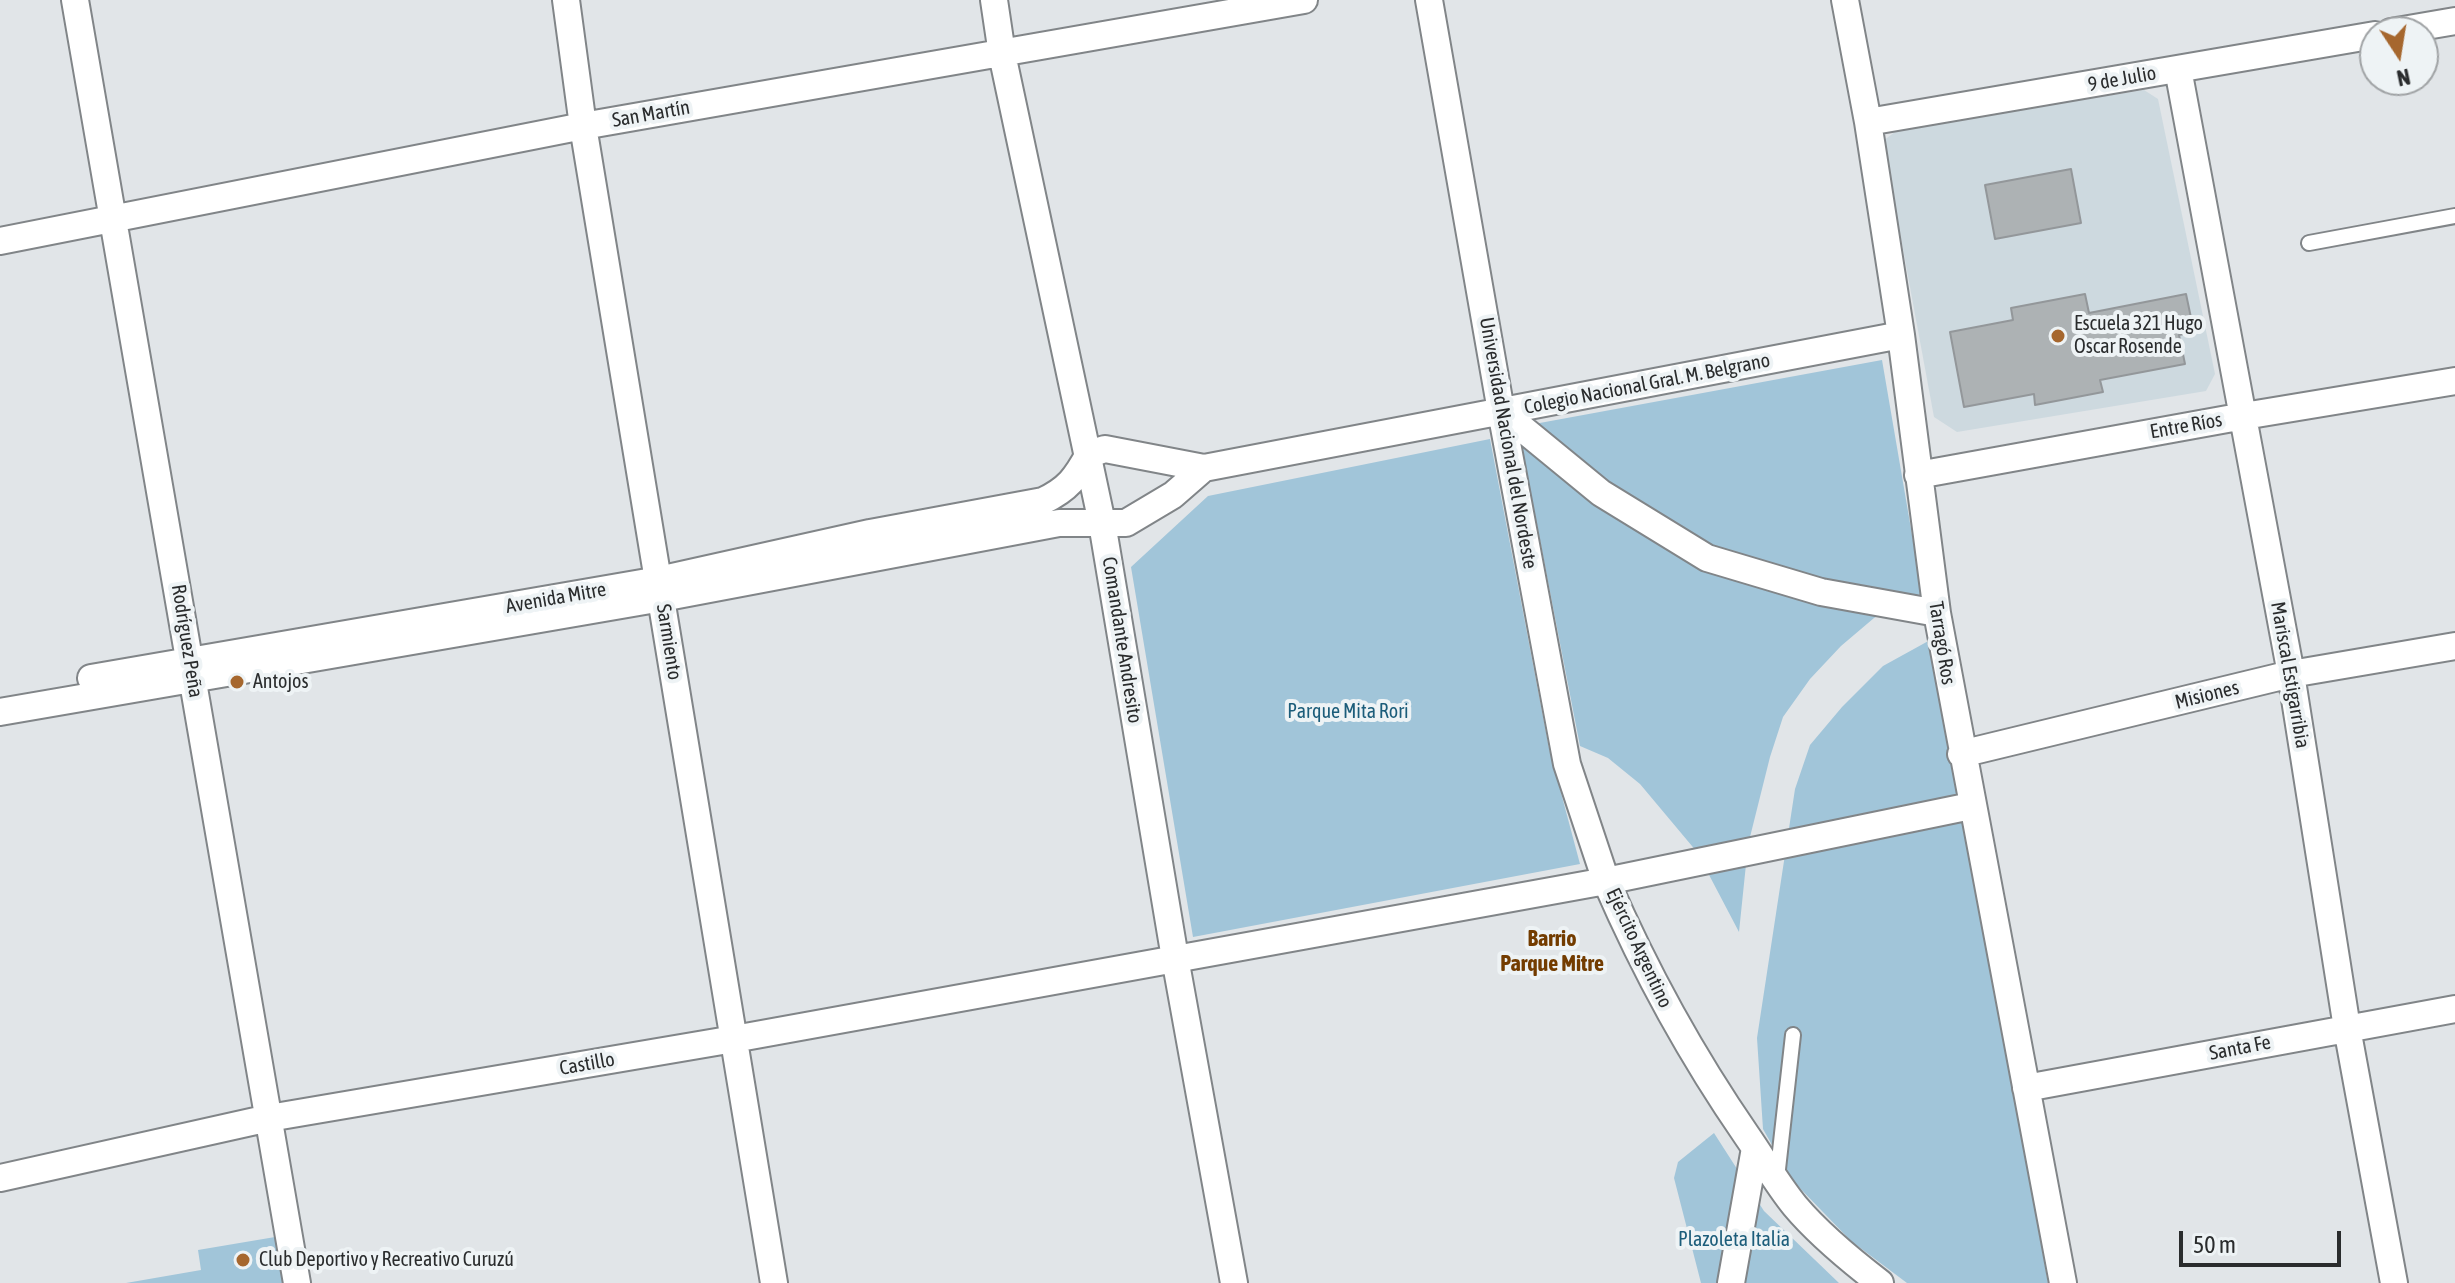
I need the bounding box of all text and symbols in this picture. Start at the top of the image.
north arrow [2359,16,2439,96]
street label: 9 de Julio [2086,61,2158,97]
text: N [2395,63,2413,92]
street label: San Martín [610,95,692,133]
place label: Escuela 321 Hugo Oscar Rosende [2074,312,2203,359]
street label: Universidad Nacional del Nordeste [1474,315,1542,571]
marker: Escuela 321 Hugo Oscar Rosende [2049,327,2067,345]
street label: Colegio Nacional Gral. M. Belgrano [1522,348,1772,420]
street label: Entre Ríos [2148,408,2224,444]
street label: Comandante Andresito [1097,555,1147,725]
street label: Avenida Mitre [504,577,608,619]
street label: Rodríguez Peña [166,583,208,699]
street label: Tarragó Ros [1924,600,1960,686]
street label: Mariscal Estigarribia [2265,600,2315,750]
street label: Sarmiento [651,602,687,682]
place label: Antojos [253,670,309,694]
marker: Antojos [228,673,246,691]
street label: Misiones [2173,676,2241,714]
park label: Parque Mita Rori [1287,700,1409,724]
street label: Ejército Argentino [1601,884,1677,1012]
district label: Barrio Parque Mitre [1500,926,1604,978]
street label: Santa Fe [2207,1030,2273,1066]
street label: Castillo [558,1047,616,1081]
scale bar [2183,1215,2345,1265]
park label: Plazoleta Italia [1678,1228,1790,1252]
text: 50 m [2193,1231,2236,1258]
place label: Club Deportivo y Recreativo Curuzú [259,1248,514,1272]
marker: Club Deportivo y Recreativo Curuzú [234,1251,252,1269]

